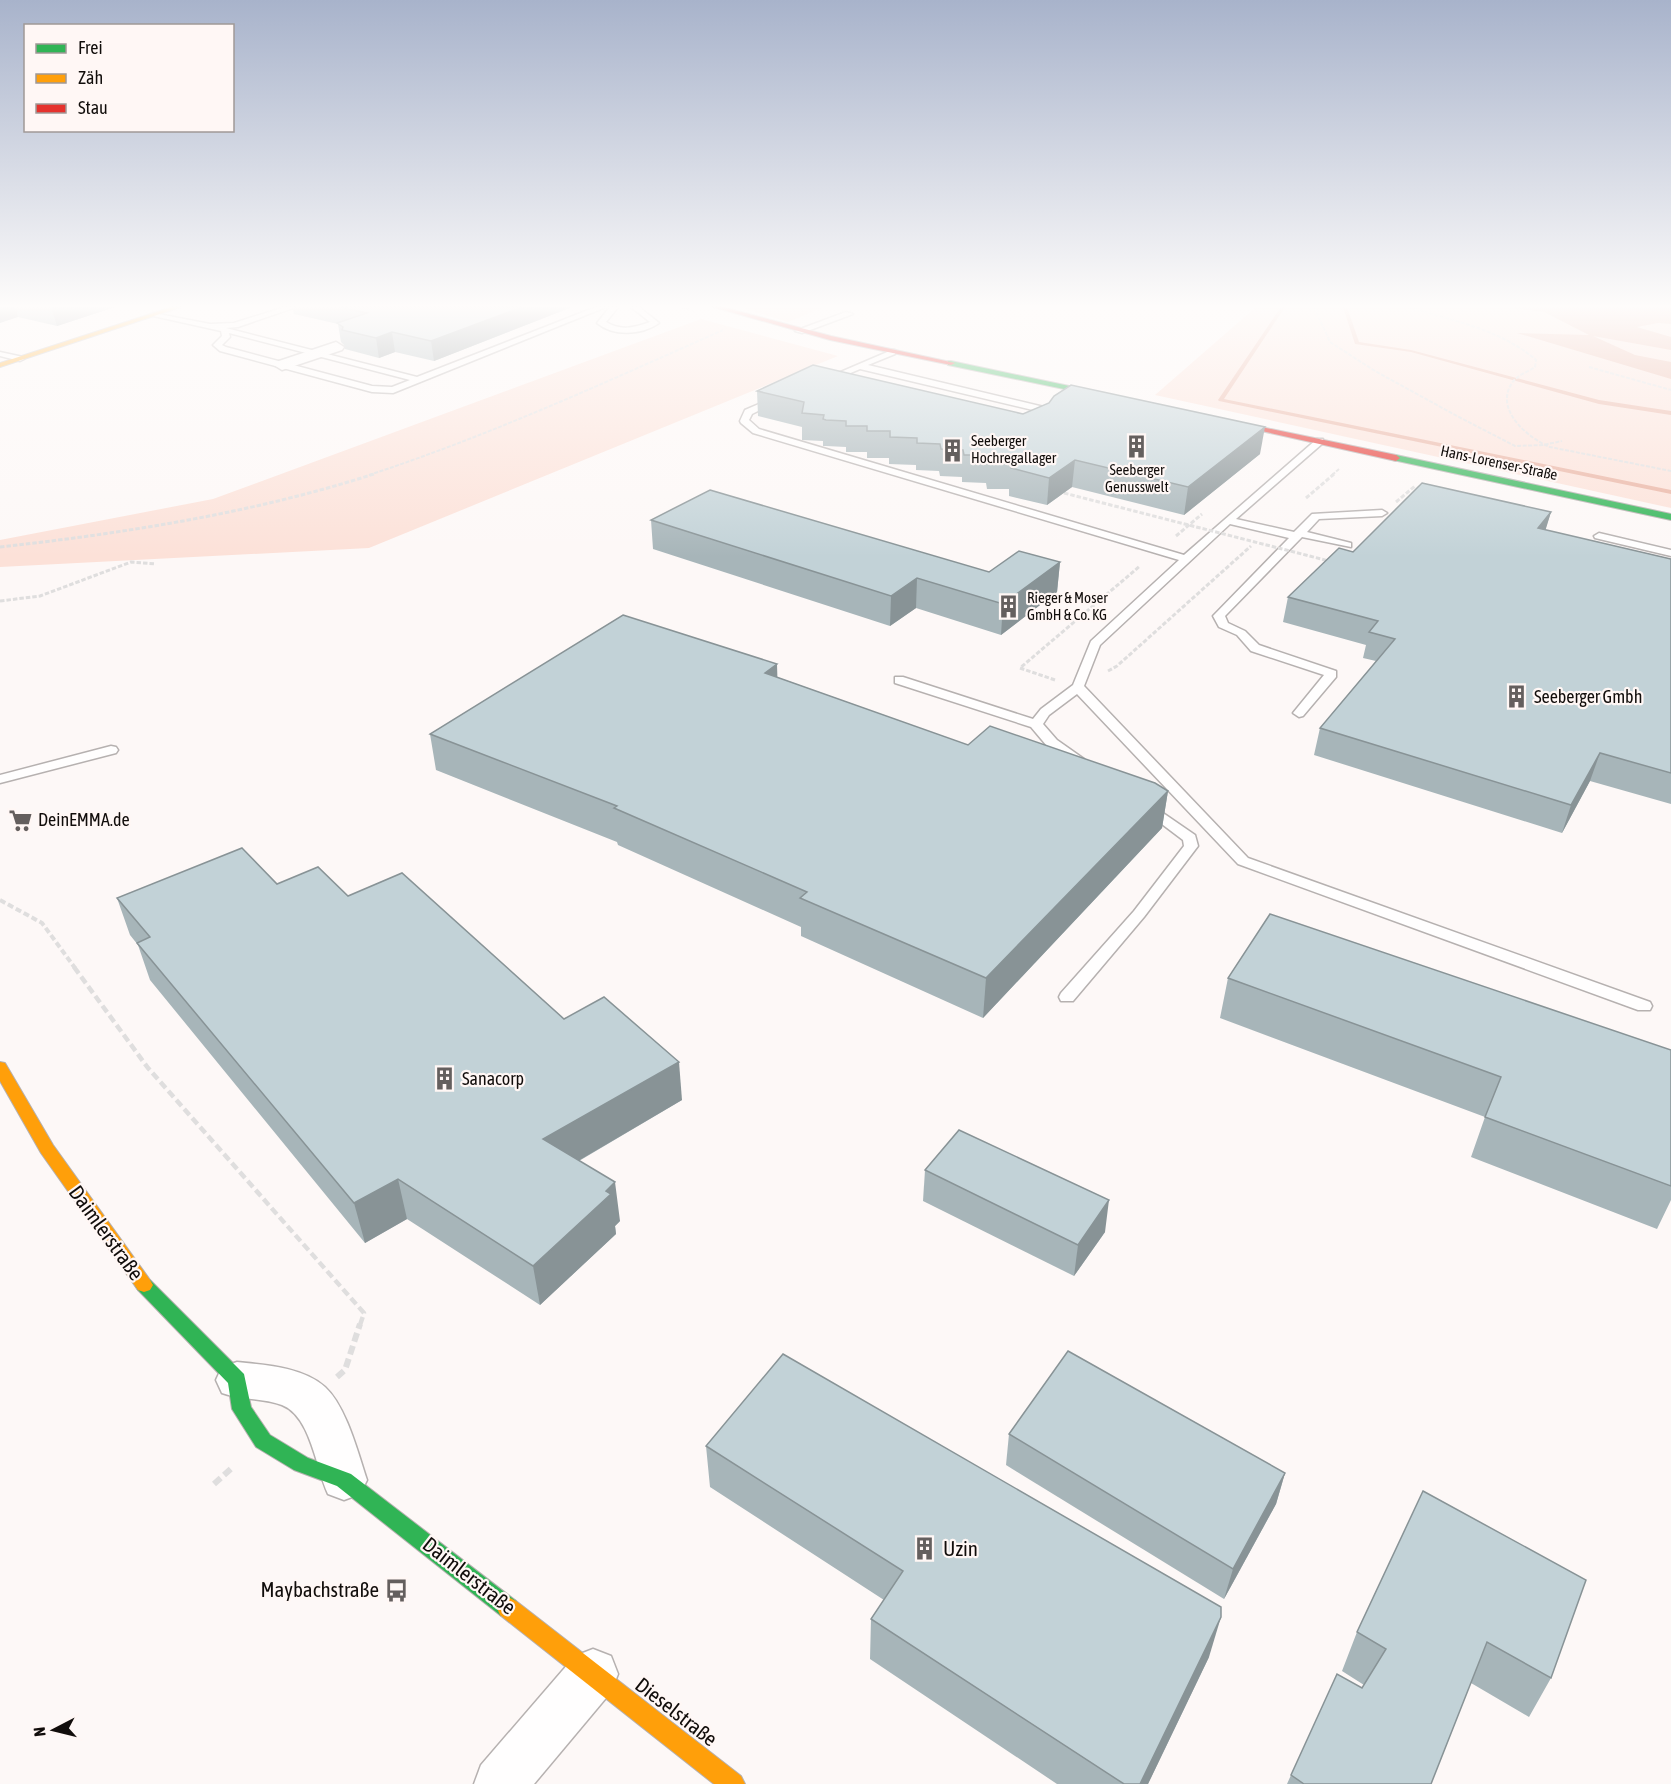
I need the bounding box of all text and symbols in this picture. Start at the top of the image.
legend [24,24,234,132]
text: Frei [78,37,103,58]
text: Zäh [78,67,103,88]
text: Stau [78,97,108,118]
place label: Seeberger Hochregallager [971,432,1057,466]
building icon: Seeberger Genusswelt [1124,433,1150,459]
building icon: Seeberger Hochregallager [940,437,966,463]
street label: Hans-Lorenser-Straße [1439,442,1559,483]
place label: Seeberger Genusswelt [1105,461,1169,495]
place label: Rieger & Moser GmbH & Co. KG [1027,589,1108,623]
building icon: Rieger & Moser GmbH & Co. KG [996,594,1022,620]
building icon: Seeberger Gmbh [1503,684,1529,710]
place label: Seeberger Gmbh [1534,686,1642,707]
supermarket icon: DeinEMMA.de [7,807,33,833]
place label: DeinEMMA.de [38,809,130,830]
building icon: Sanacorp [431,1066,457,1092]
place label: Sanacorp [462,1068,524,1089]
street label: Daimlerstraße [64,1180,149,1284]
street label: Daimlerstraße [419,1532,521,1619]
building icon: Uzin [912,1536,938,1562]
place label: Uzin [943,1536,978,1560]
place label: Maybachstraße [260,1577,379,1601]
bus stop icon: Maybachstraße [384,1577,410,1603]
street label: Dieselstraße [631,1672,722,1751]
north arrow [24,1700,84,1760]
text: N [30,1726,49,1738]

